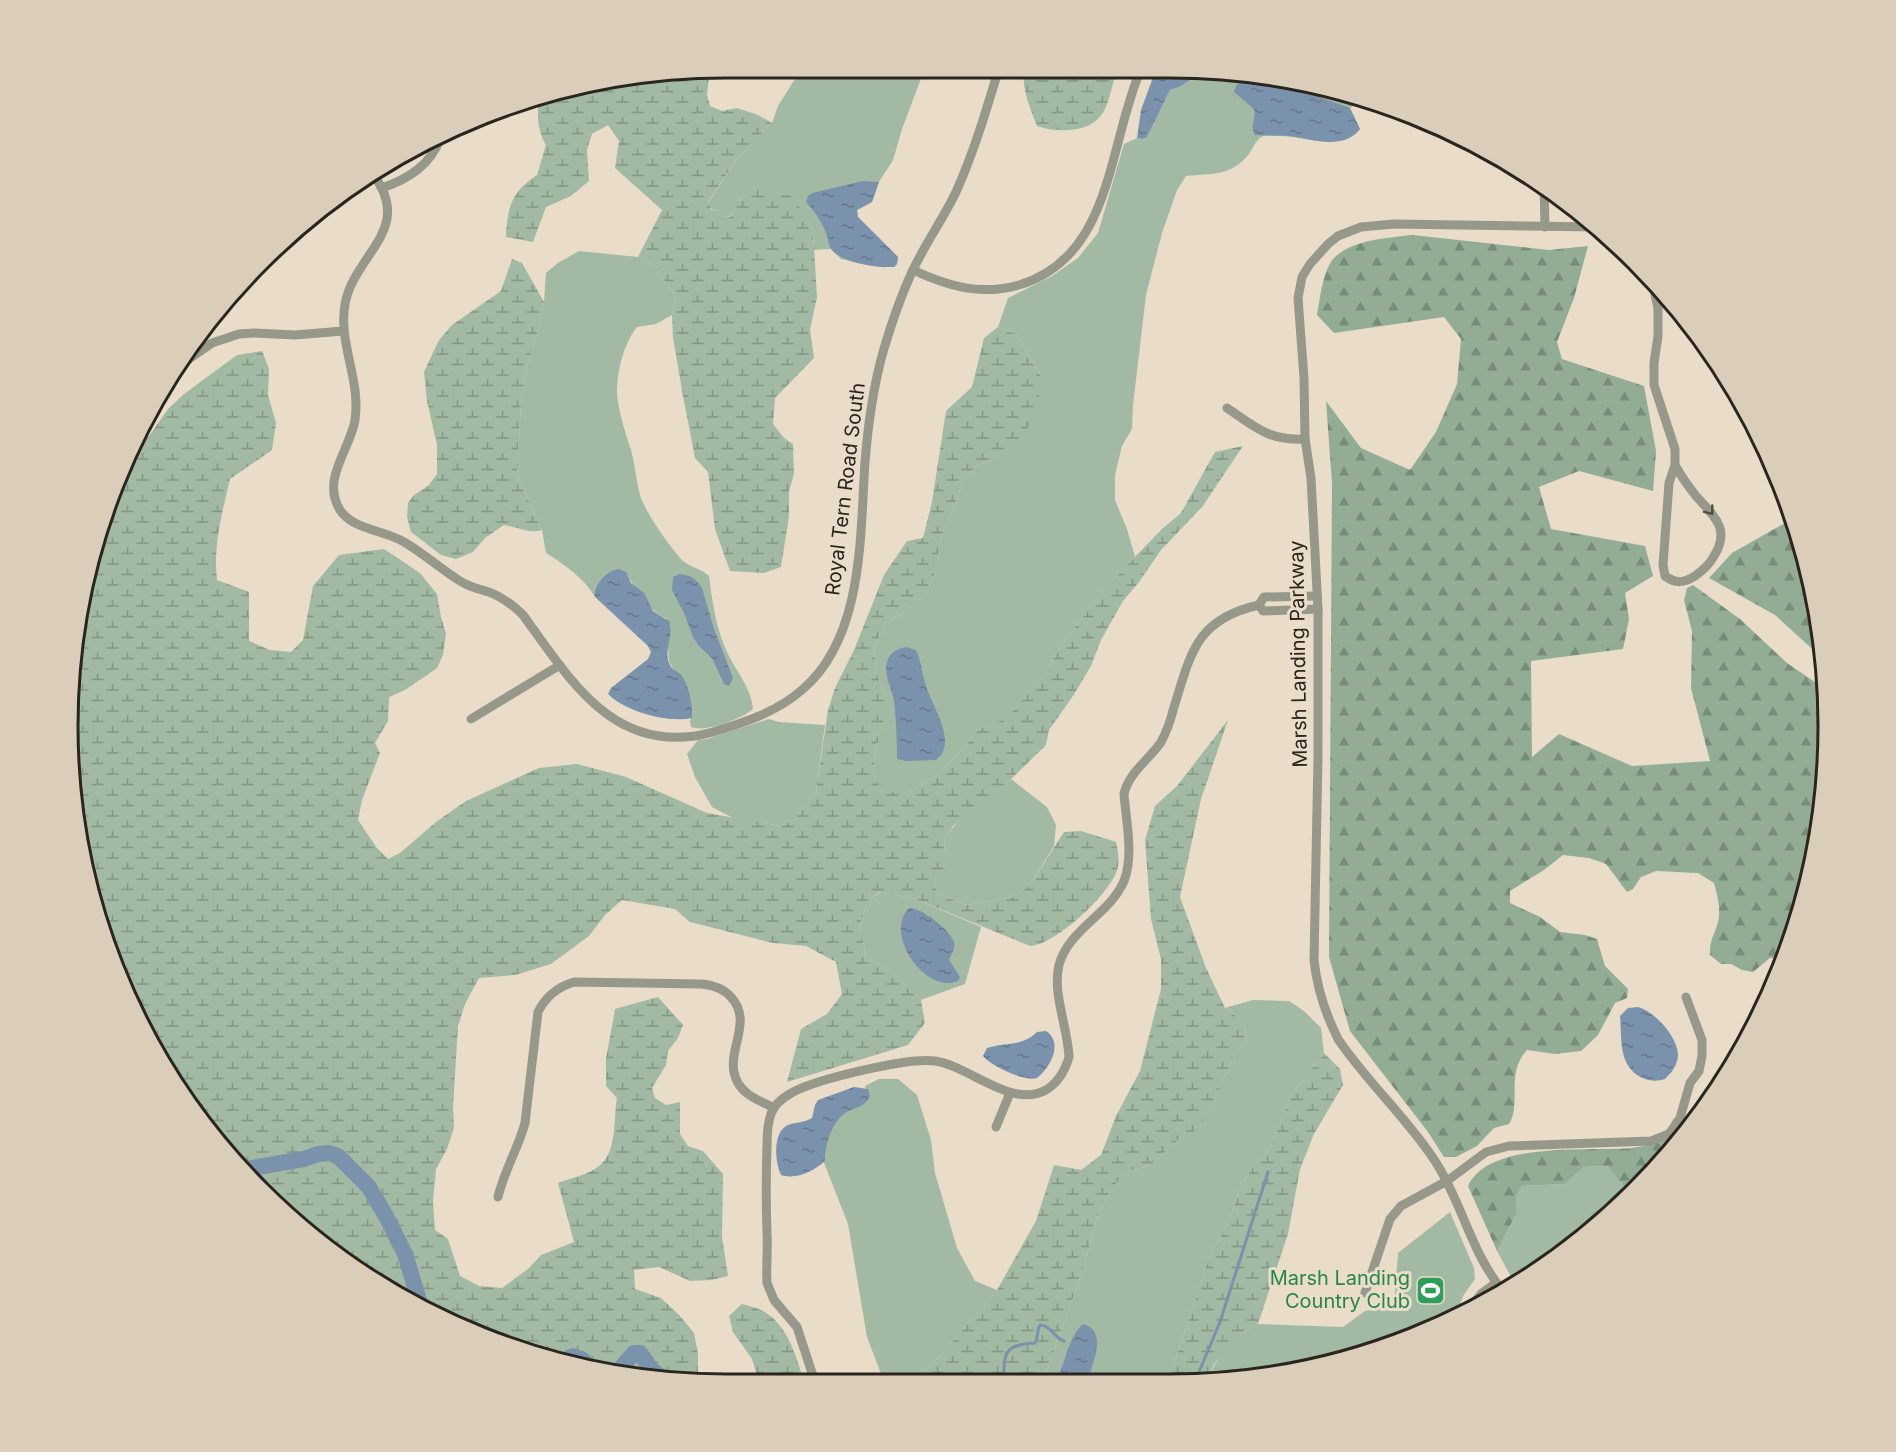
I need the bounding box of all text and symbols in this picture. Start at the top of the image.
street label: Royal Tern Road South [820,381,870,597]
one-way arrow [1702,505,1713,516]
street label: Marsh Landing Parkway [1284,540,1312,768]
place label: Marsh Landing Country Club [1270,1266,1410,1313]
sports icon: Marsh Landing Country Club [1415,1274,1447,1306]

